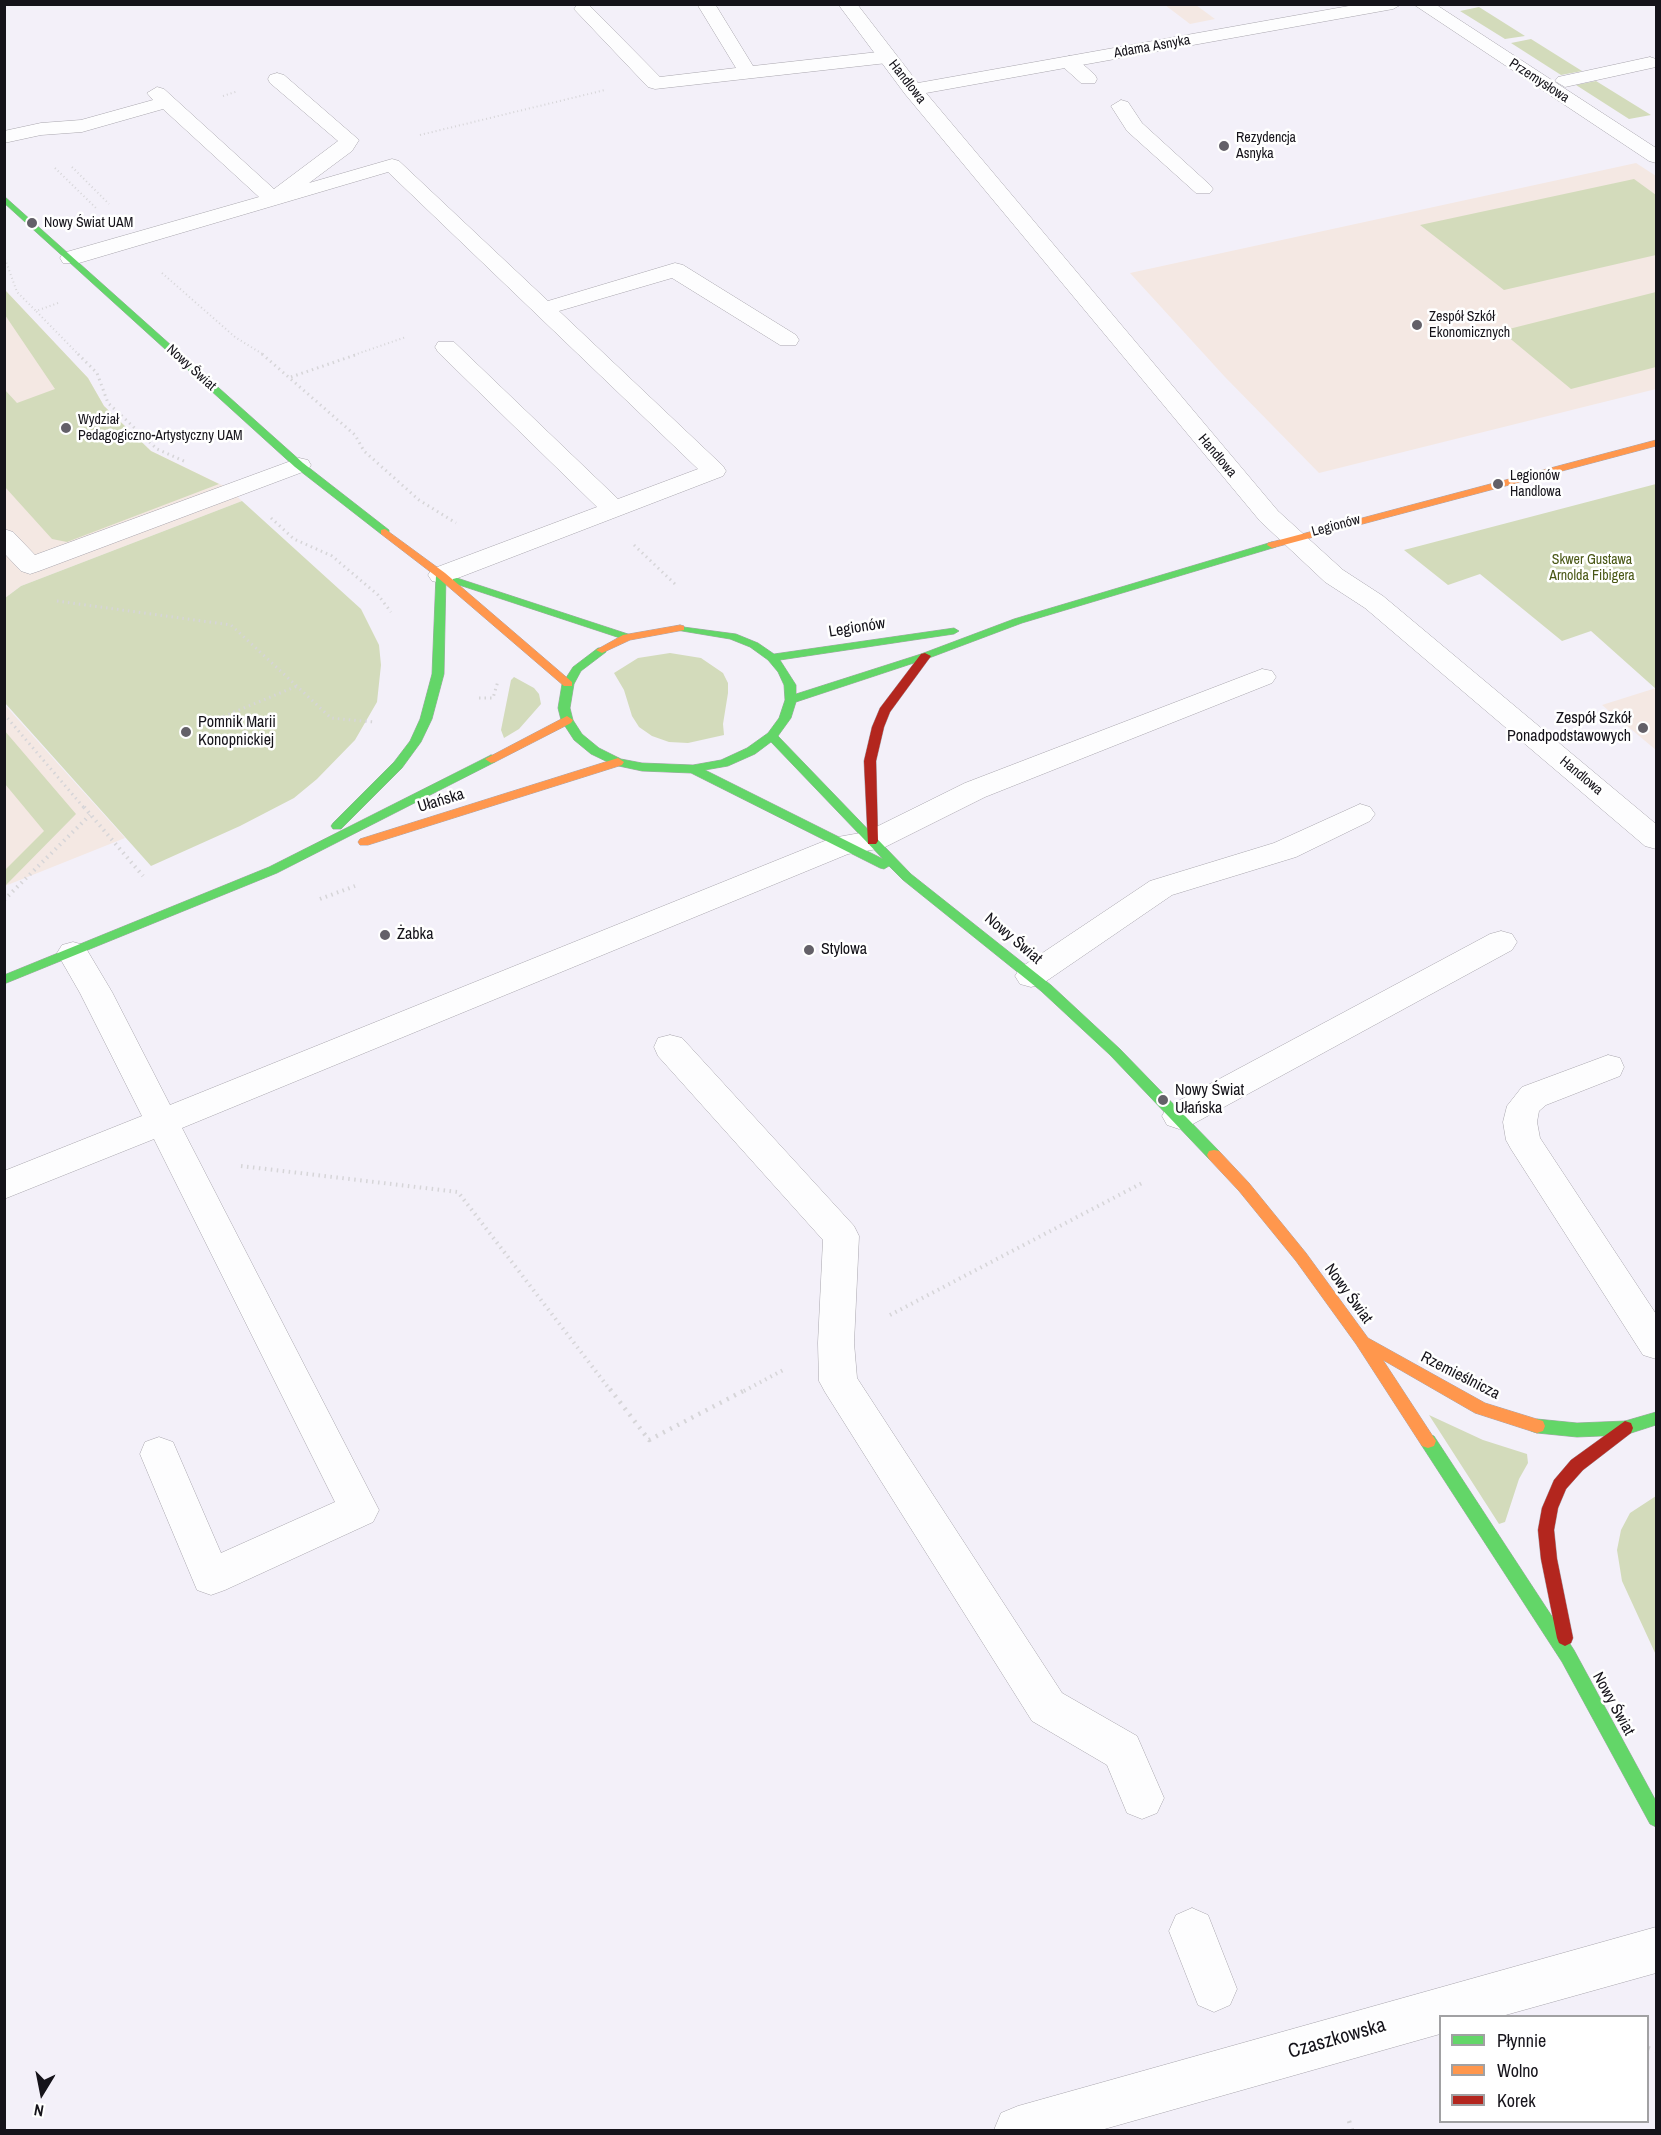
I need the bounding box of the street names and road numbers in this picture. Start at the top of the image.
street label: Adama Asnyka [1113,32,1191,62]
street label: Przemysłowa [1506,55,1572,107]
street label: Handlowa [885,57,929,107]
street label: Nowy Świat [163,341,219,395]
street label: Handlowa [1194,431,1240,481]
street label: Legionów [1310,511,1362,541]
street label: Legionów [827,614,887,642]
street label: Handlowa [1556,753,1606,799]
street label: Ułańska [416,785,466,817]
street label: Nowy Świat [980,909,1046,969]
street label: Nowy Świat [1320,1260,1376,1328]
street label: Rzemieślnicza [1417,1348,1503,1404]
street label: Nowy Świat [1588,1669,1638,1739]
street label: Czaszkowska [1286,2014,1388,2064]

